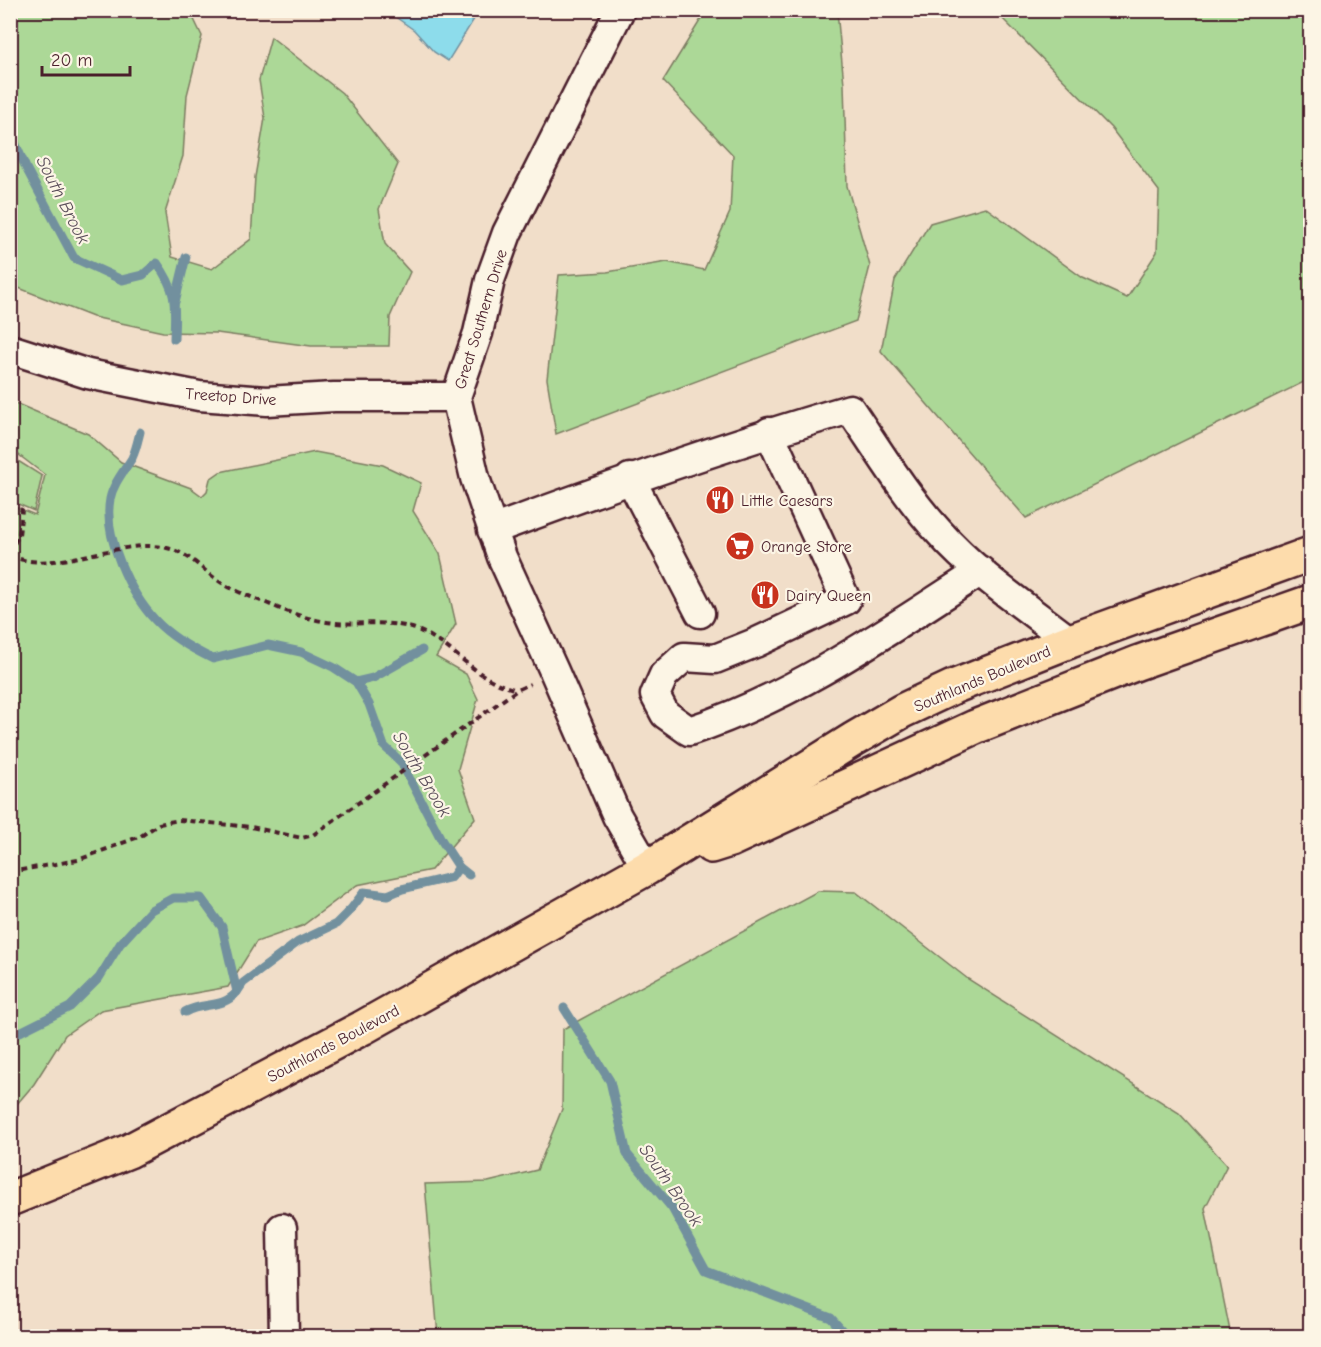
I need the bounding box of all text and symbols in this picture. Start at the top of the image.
scale bar [42,39,130,77]
text: 20 m [51,50,92,71]
water label: South Brook [31,153,94,248]
street label: Great Southern Drive [451,247,511,391]
street label: Treetop Drive [185,385,277,409]
restaurant icon: Little Caesars [704,484,736,516]
place label: Little Caesars [741,492,833,510]
supermarket icon: Orange Store [724,530,756,562]
place label: Orange Store [761,538,852,556]
restaurant icon: Dairy Queen [749,579,781,611]
place label: Dairy Queen [786,587,871,605]
street label: Southlands Boulevard [911,642,1053,716]
water label: South Brook [388,728,455,821]
street label: Southlands Boulevard [264,1001,402,1086]
water label: South Brook [635,1140,707,1231]

